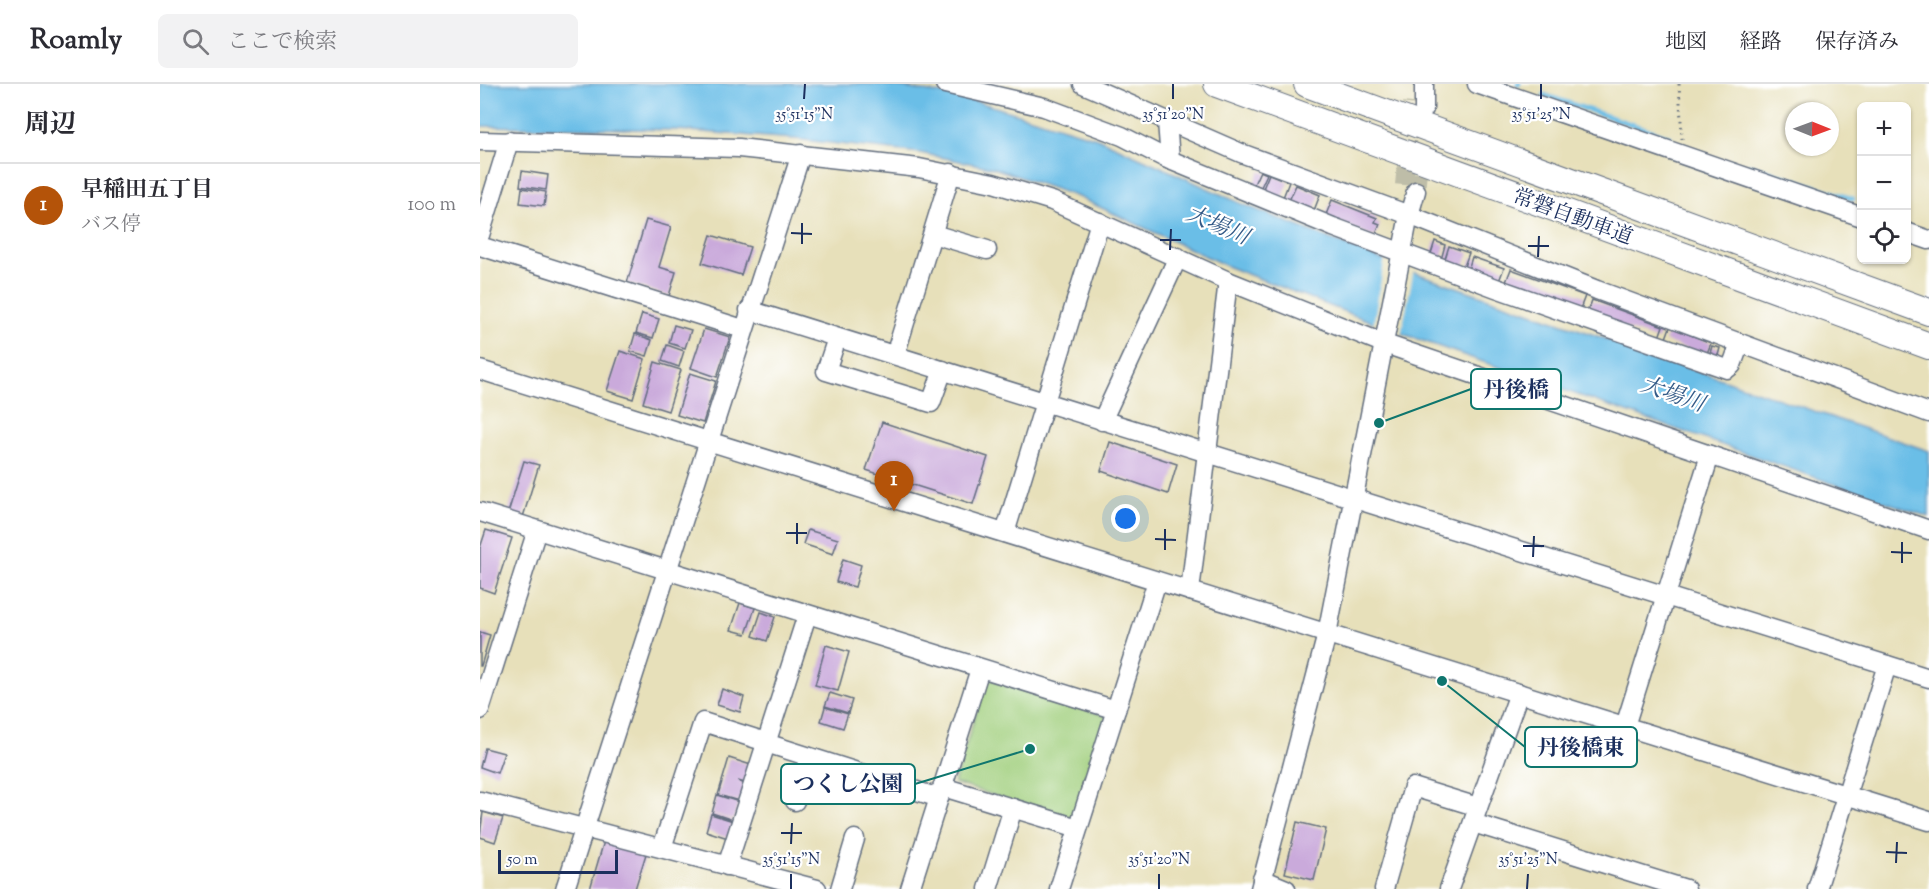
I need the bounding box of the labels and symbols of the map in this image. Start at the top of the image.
north arrow [1785,102,1839,156]
text: 35°51'15"N [775,105,833,126]
text: 35°51'20"N [1142,105,1204,126]
text: 35°51'25"N [1511,105,1571,126]
street label: 常磐自動車道 [1508,182,1637,254]
water label: 大場川 [1180,199,1255,255]
callout: 丹後橋 [1471,369,1561,409]
water label: 大場川 [1636,370,1710,422]
text: 丹後橋 [1483,376,1549,408]
pin: 1 [874,462,914,511]
your location [1111,504,1140,533]
callout: 丹後橋東 [1525,727,1637,767]
text: 丹後橋東 [1537,734,1625,766]
callout: つくし公園 [781,764,915,804]
text: つくし公園 [793,770,903,802]
scale bar [498,847,618,874]
text: 35°51'15"N [762,850,820,871]
text: 35°51'20"N [1128,850,1190,871]
text: 35°51'25"N [1498,850,1558,871]

